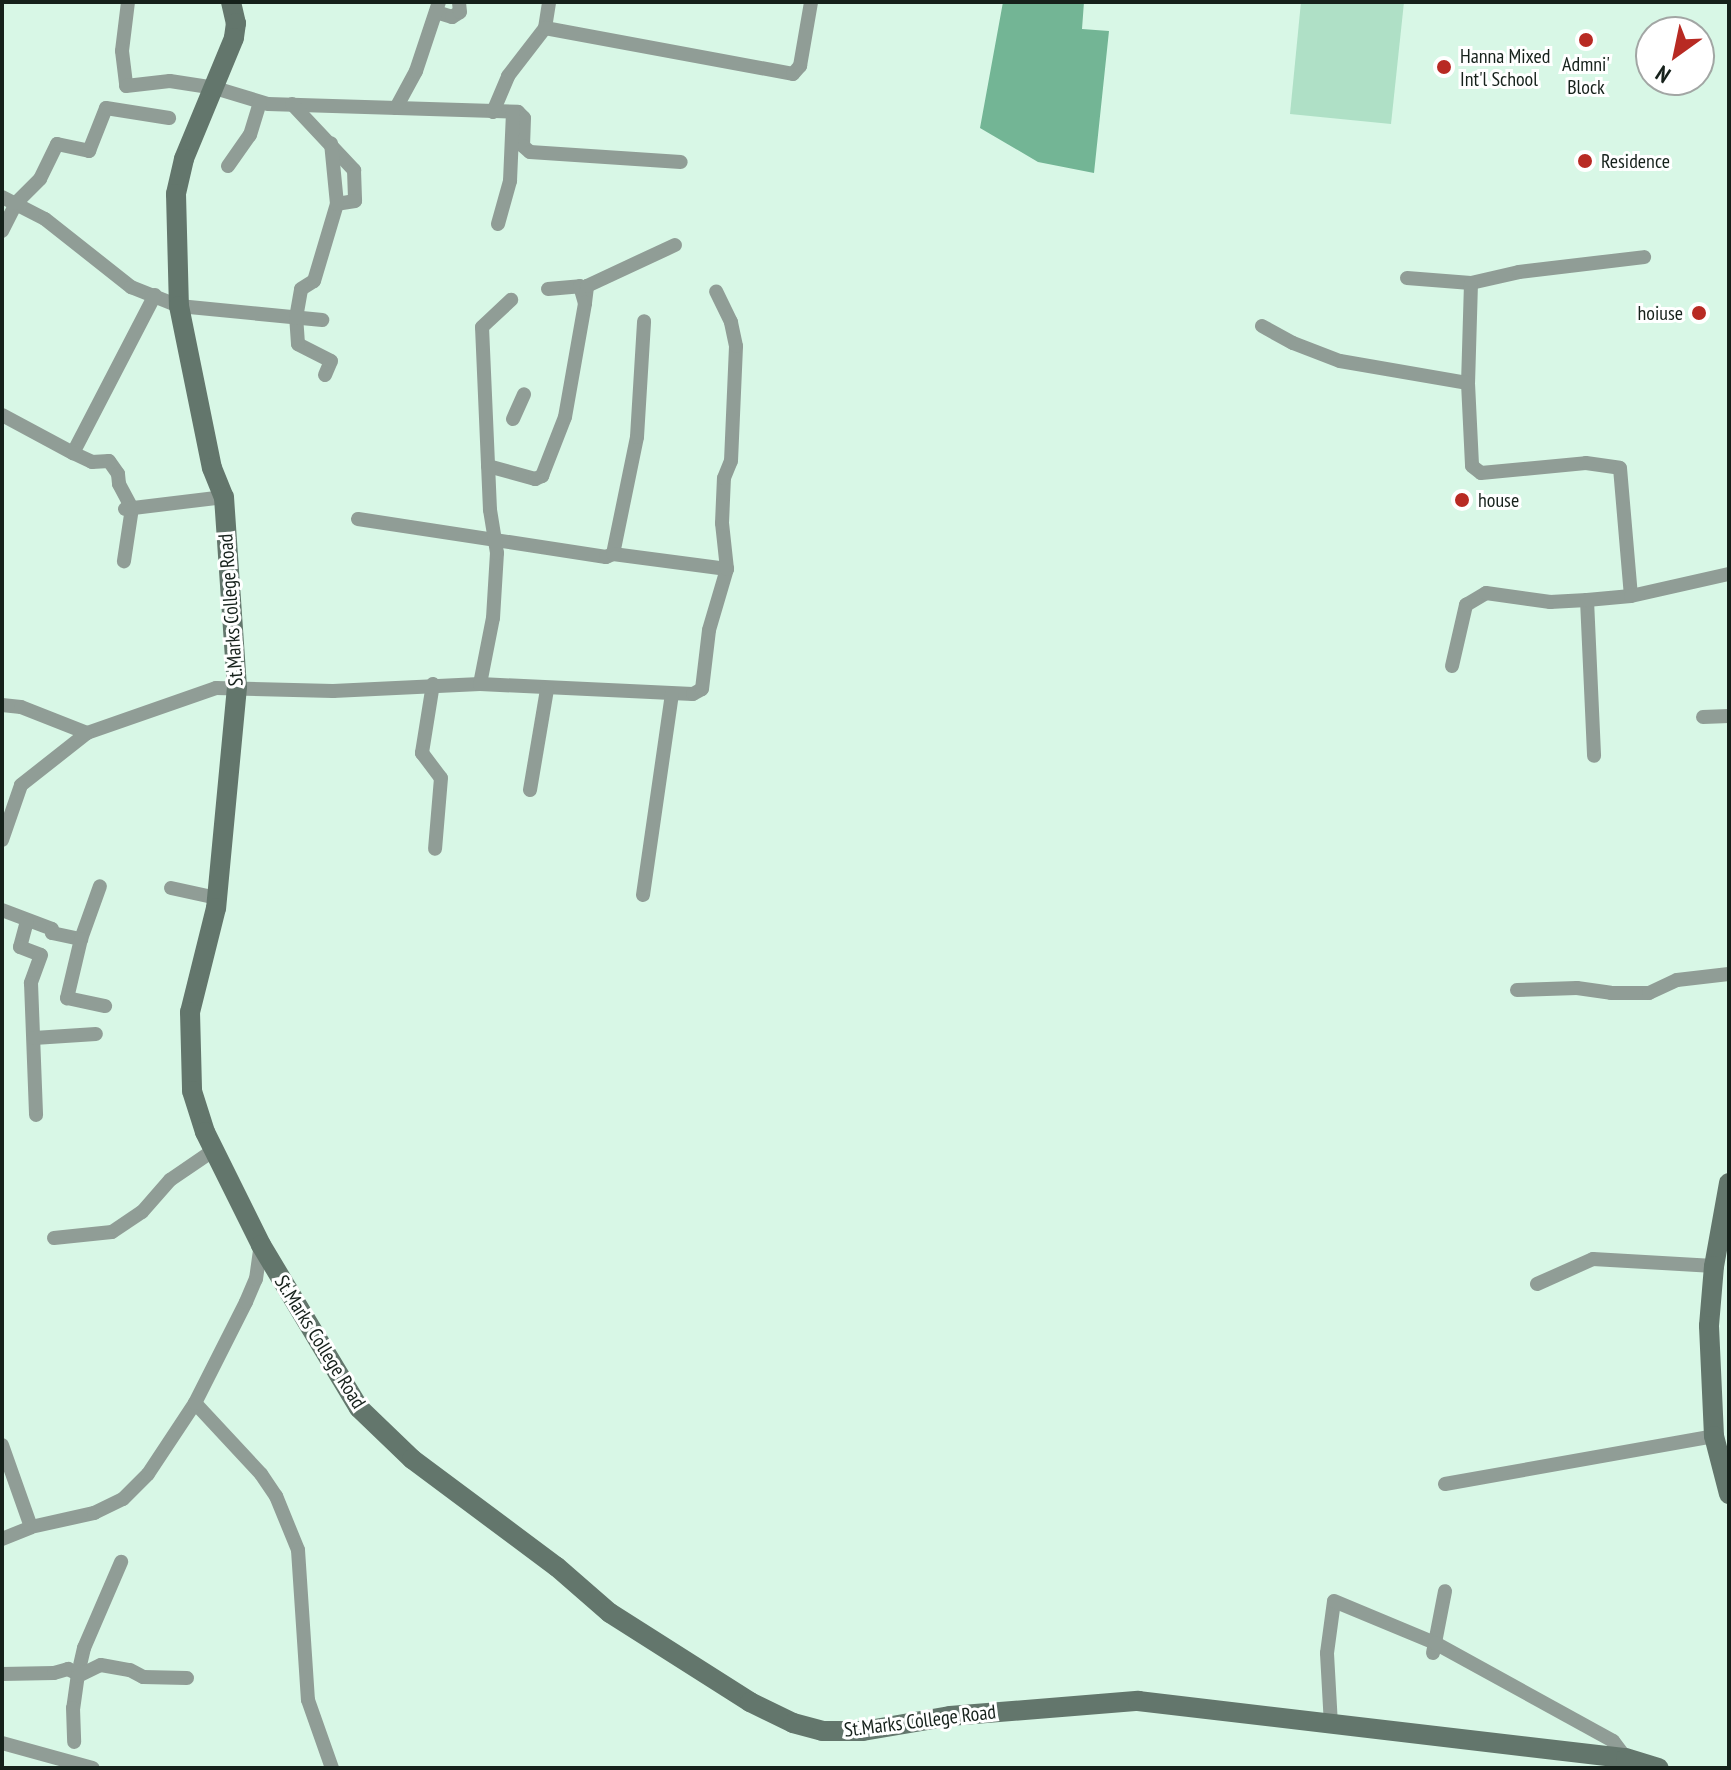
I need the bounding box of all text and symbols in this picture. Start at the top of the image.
north arrow [1635,16,1715,96]
marker: Admni' Block [1577,31,1595,49]
place label: Hanna Mixed Int'l School [1460,44,1550,91]
place label: Admni' Block [1562,52,1610,99]
marker: Hanna Mixed Int'l School [1435,58,1453,76]
text: N [1650,59,1676,89]
place label: Residence [1601,149,1670,173]
marker: Residence [1576,152,1594,170]
place label: hoiuse [1638,301,1683,325]
marker: hoiuse [1690,304,1708,322]
place label: house [1478,488,1519,512]
marker: house [1453,491,1471,509]
street label: St.Marks College Road [214,533,248,687]
street label: St.Marks College Road [269,1271,371,1413]
street label: St.Marks College Road [843,1700,997,1742]

